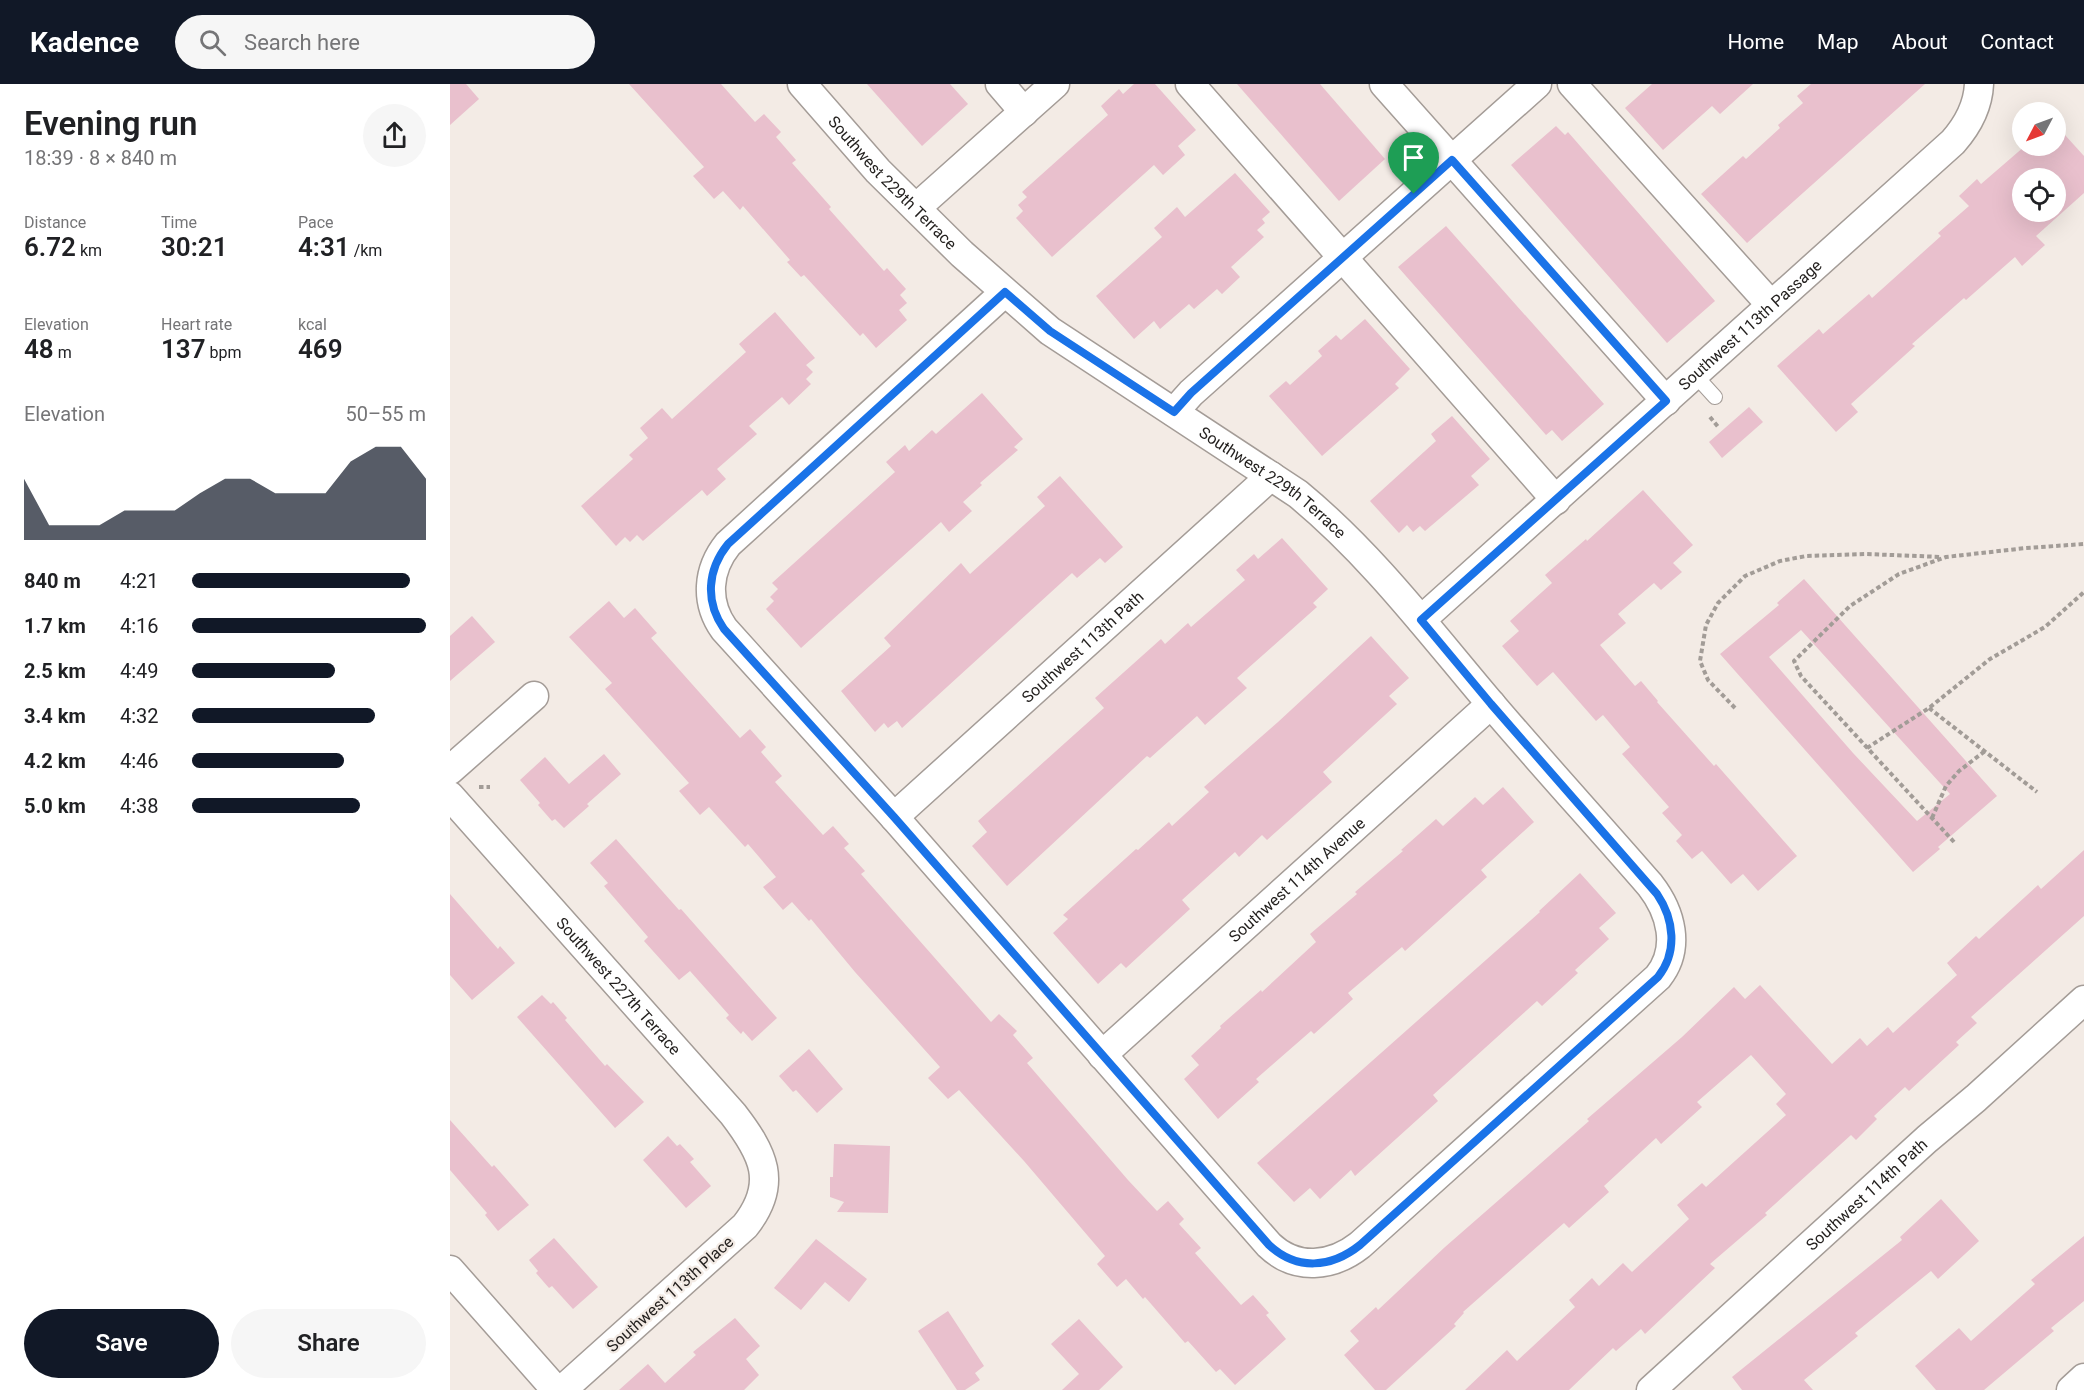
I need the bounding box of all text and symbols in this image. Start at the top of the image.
search box [175,15,595,69]
text: Kadence [30,26,139,59]
icon: search [196,26,229,59]
text: Search here [244,30,360,55]
text: Home [1728,30,1784,54]
text: Map [1817,30,1859,54]
text: About [1892,30,1948,54]
text: Contact [1981,30,2054,54]
north arrow [2012,102,2066,156]
map controls [2012,102,2066,222]
text: Evening run [24,104,197,143]
button: share [363,104,426,167]
street label: Southwest 229th Terrace [825,112,961,253]
pin [1388,132,1439,194]
icon: arrive [1397,141,1430,174]
text: 18:39 · 8 × 840 m [24,146,177,170]
button: locate [2012,168,2066,222]
text: Distance [24,213,86,232]
text: Time [161,213,197,232]
text: Pace [298,213,334,232]
text: 6.72 [24,232,76,262]
text: 30:21 [161,232,228,262]
text: 4:31 [298,232,350,262]
text: km [76,241,102,260]
text: /km [350,241,382,260]
street label: Southwest 113th Passage [1674,255,1825,394]
text: Elevation [24,315,89,334]
text: Heart rate [161,315,232,334]
text: kcal [298,315,327,334]
text: 48 [24,334,54,364]
text: 137 [161,334,206,364]
text: 469 [298,334,343,364]
text: m [54,343,72,362]
text: bpm [206,343,242,362]
text: Elevation [24,402,105,426]
text: 50–55 m [345,402,426,426]
street label: Southwest 229th Terrace [1196,422,1350,542]
text: 840 m [24,569,81,593]
text: 4:21 [120,569,159,593]
street label: Southwest 113th Path [1018,587,1147,706]
text: 1.7 km [24,614,86,638]
text: 4:16 [120,614,159,638]
text: 2.5 km [24,659,86,683]
text: 4:49 [120,659,159,683]
text: 3.4 km [24,704,86,728]
text: 4:32 [120,704,159,728]
text: 4.2 km [24,749,86,773]
text: 4:46 [120,749,159,773]
text: 5.0 km [24,794,86,818]
text: 4:38 [120,794,159,818]
street label: Southwest 114th Avenue [1225,813,1369,946]
street label: Southwest 227th Terrace [553,913,685,1058]
street label: Southwest 114th Path [1802,1134,1931,1254]
street label: Southwest 113th Place [603,1232,737,1356]
button: Save [24,1309,219,1378]
button: Share [231,1309,426,1378]

